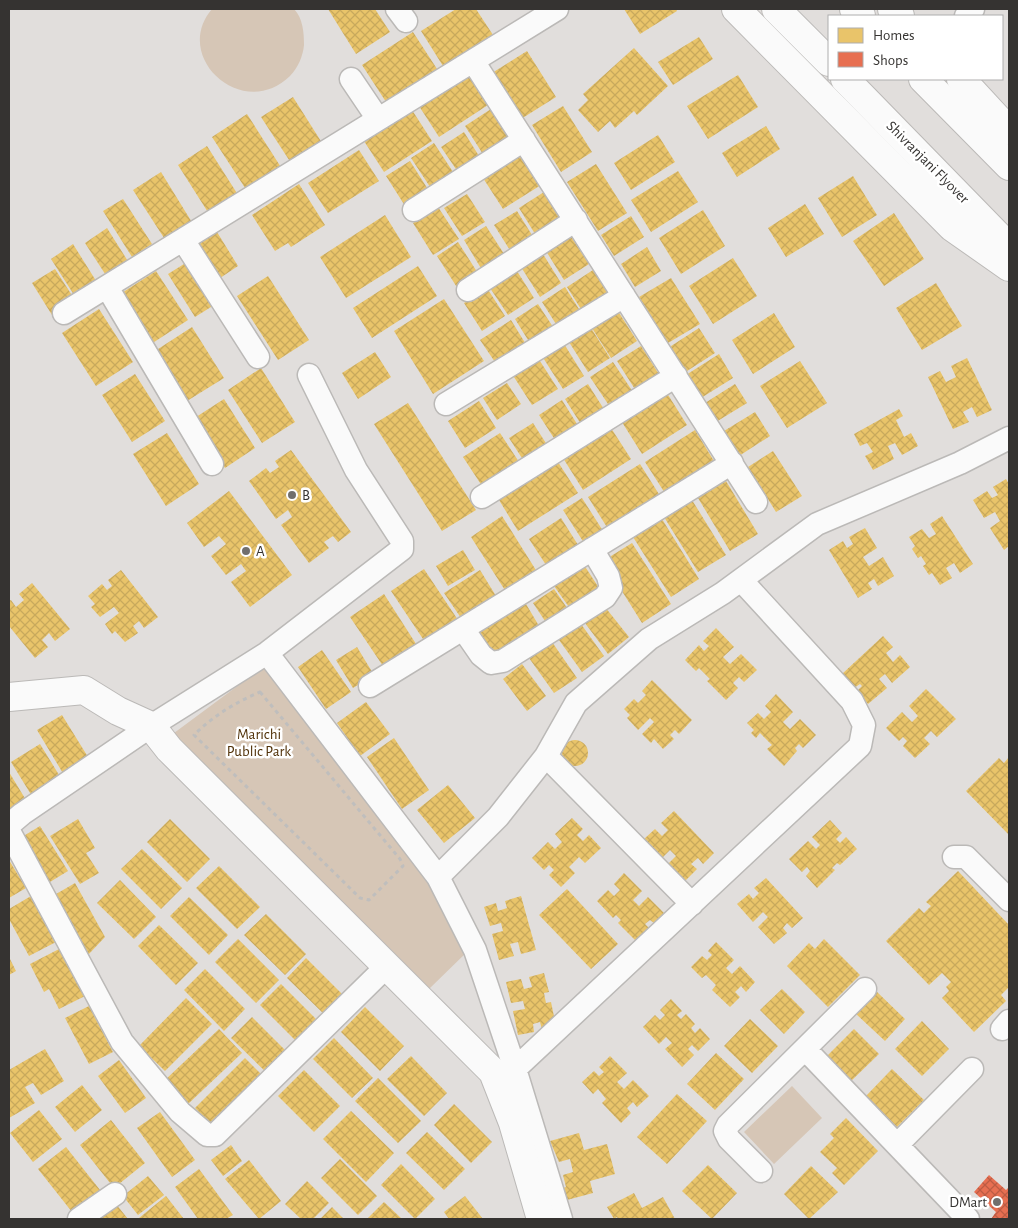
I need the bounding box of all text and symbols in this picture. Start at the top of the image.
legend [828,15,1003,80]
text: Homes [873,28,915,43]
text: Shops [873,53,908,68]
street label: Shivranjani Flyover [883,118,972,207]
place label: B [302,488,310,503]
marker: B [286,489,298,501]
place label: A [256,544,265,559]
marker: A [240,545,252,557]
park label: Marichi Public Park [227,727,291,759]
place label: DMart [949,1195,987,1210]
marker: DMart [991,1196,1003,1208]

